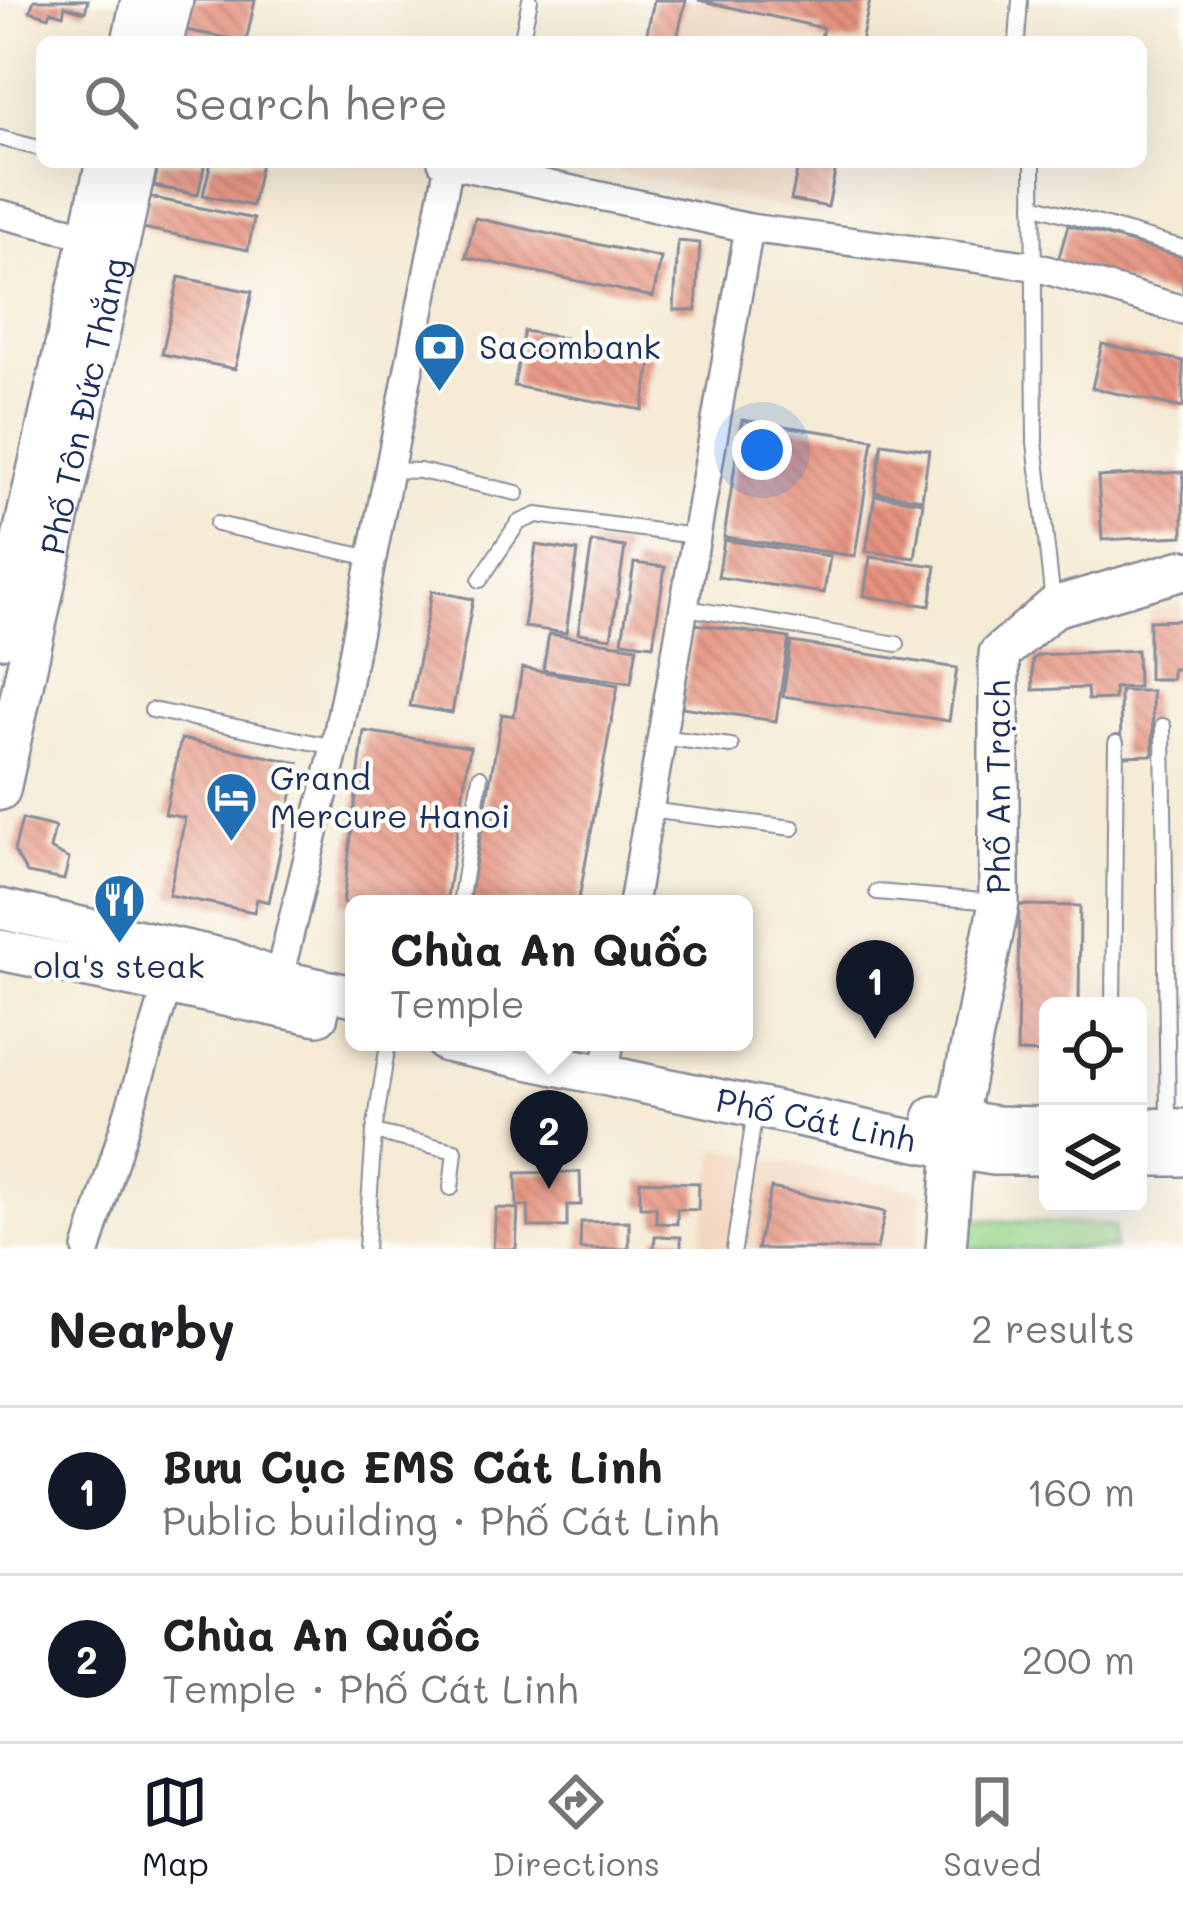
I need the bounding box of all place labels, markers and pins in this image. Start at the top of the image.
bank icon: Sacombank [412,319,468,393]
place label: Sacombank [479,324,661,367]
place label: Grand Mercure Hanoi [270,755,510,836]
hotel icon: Grand Mercure Hanoi [203,769,259,843]
restaurant icon: ola's steak [91,871,147,945]
pin: 1 [836,940,914,1039]
place label: ola's steak [33,943,205,986]
pin: 2 [510,1090,588,1189]

